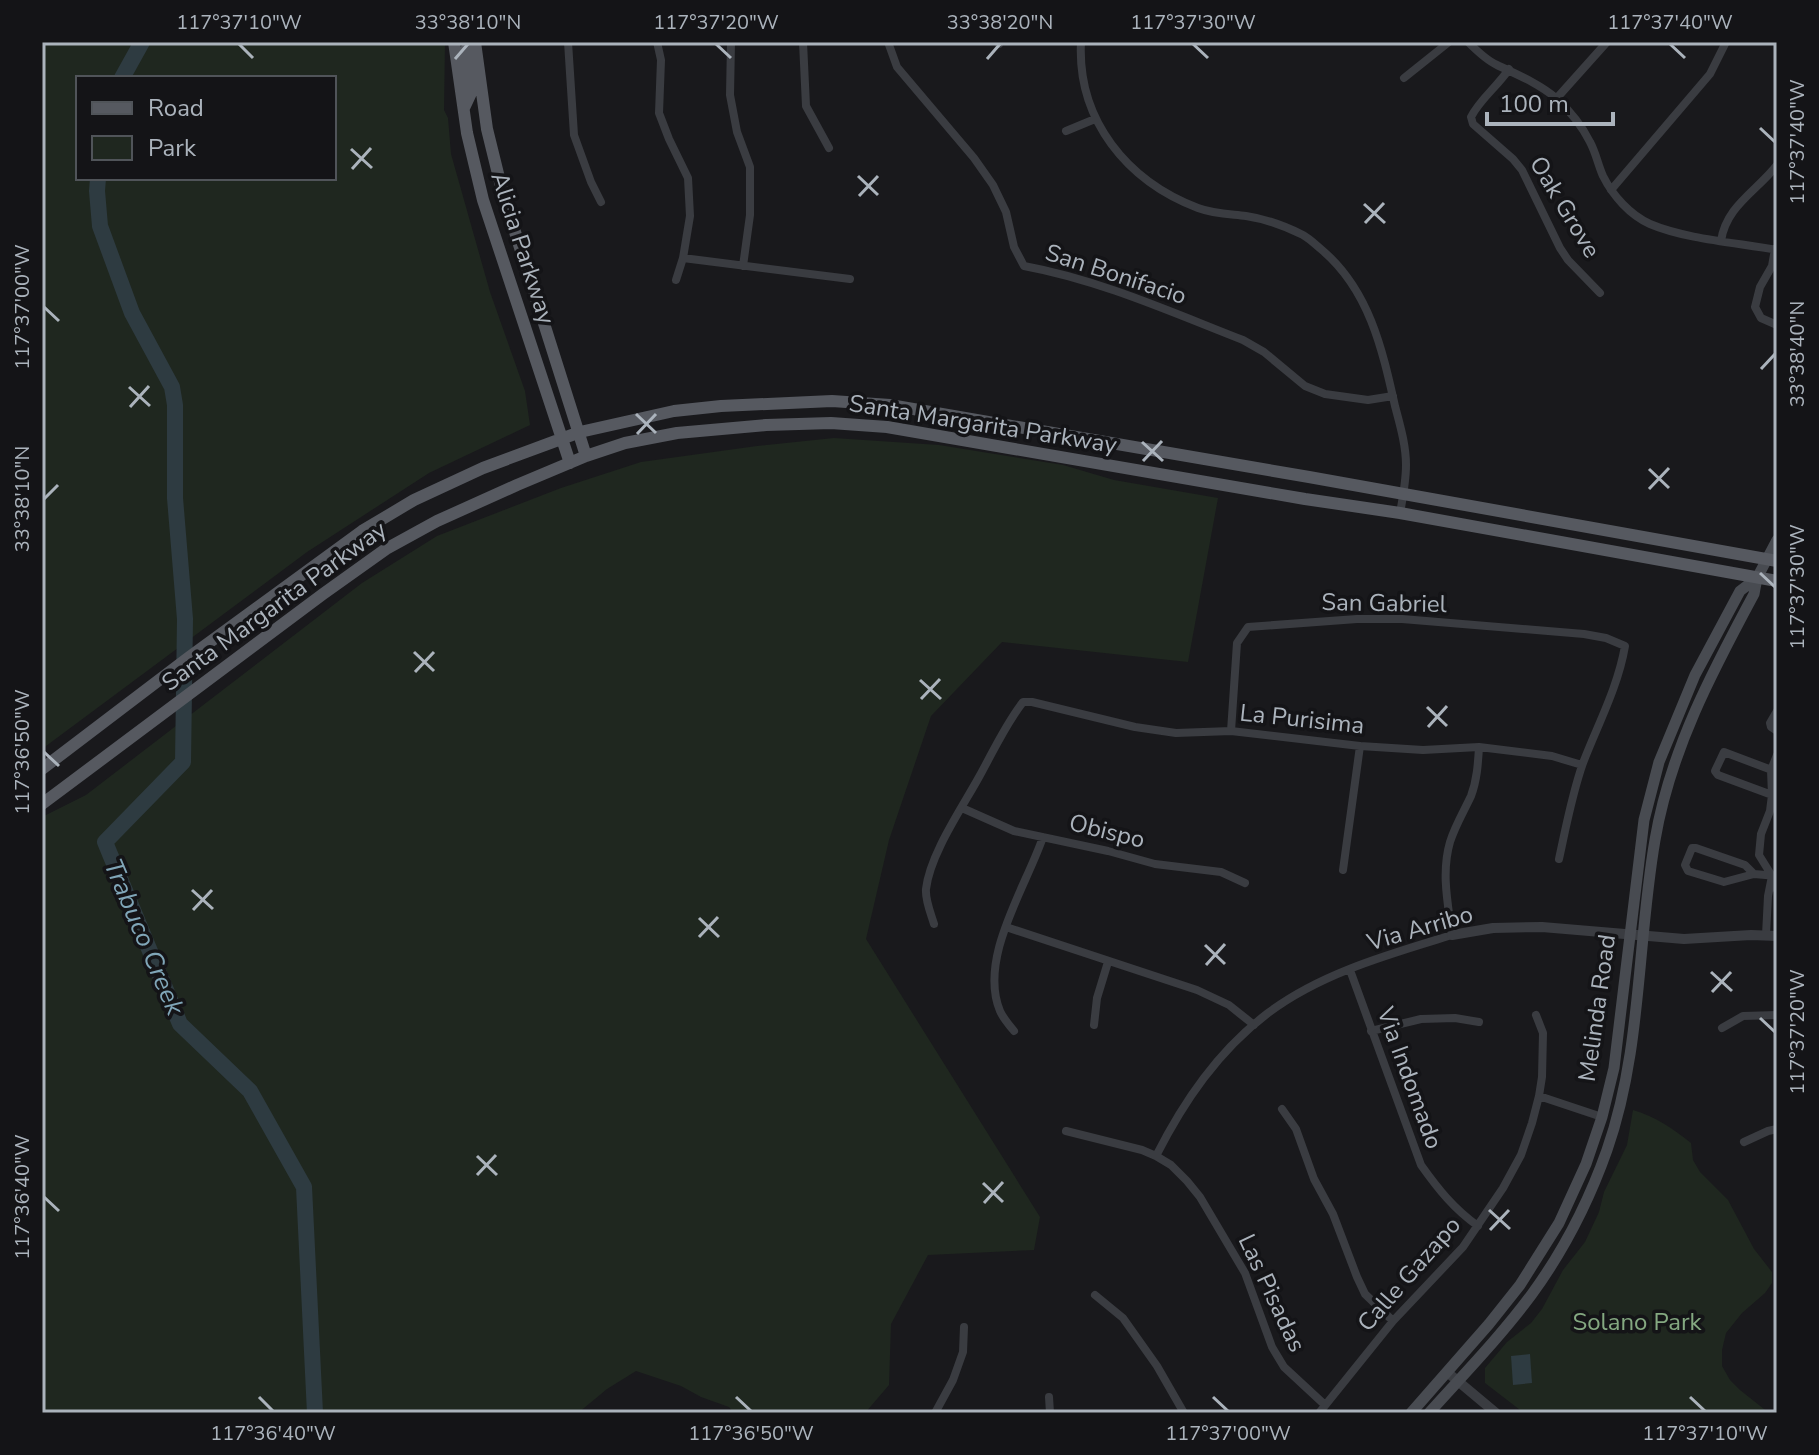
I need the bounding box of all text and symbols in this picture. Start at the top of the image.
text: 117°37'10"W [176,9,302,36]
text: 33°38'10"N [415,9,521,36]
text: 117°37'20"W [653,9,779,36]
text: 33°38'20"N [947,9,1053,36]
text: 117°37'30"W [1130,9,1256,36]
text: 117°37'40"W [1607,9,1733,36]
legend [76,76,336,180]
scale bar [1487,76,1613,126]
text: 117°37'40"W [1784,79,1811,205]
text: 100 m [1499,88,1569,120]
text: Road [148,92,204,124]
text: Park [148,132,197,164]
street label: Oak Grove [1522,150,1608,264]
street label: Alicia Parkway [483,168,563,329]
street label: San Bonifacio [1041,236,1191,312]
text: 117°37'00"W [9,244,36,370]
text: 33°38'40"N [1784,301,1811,407]
street label: Santa Margarita Parkway [847,387,1120,461]
text: 33°38'10"N [9,446,36,552]
street label: Santa Margarita Parkway [155,513,393,699]
text: 117°37'30"W [1784,524,1811,650]
street label: San Gabriel [1321,586,1447,620]
text: 117°36'50"W [9,689,36,815]
street label: La Purisima [1238,697,1366,741]
street label: Obispo [1066,806,1148,856]
water label: Trabuco Creek [95,853,193,1021]
street label: Via Arribo [1362,898,1477,959]
street label: Melinda Road [1571,932,1623,1084]
text: 117°37'20"W [1784,969,1811,1095]
street label: Via Indomado [1369,1002,1450,1153]
text: 117°36'40"W [9,1134,36,1260]
street label: Calle Gazapo [1350,1210,1468,1338]
street label: Las Pisadas [1231,1229,1313,1357]
park label: Solano Park [1573,1306,1702,1338]
text: 117°36'40"W [210,1420,336,1447]
text: 117°36'50"W [688,1420,814,1447]
text: 117°37'00"W [1165,1420,1291,1447]
text: 117°37'10"W [1642,1420,1768,1447]

